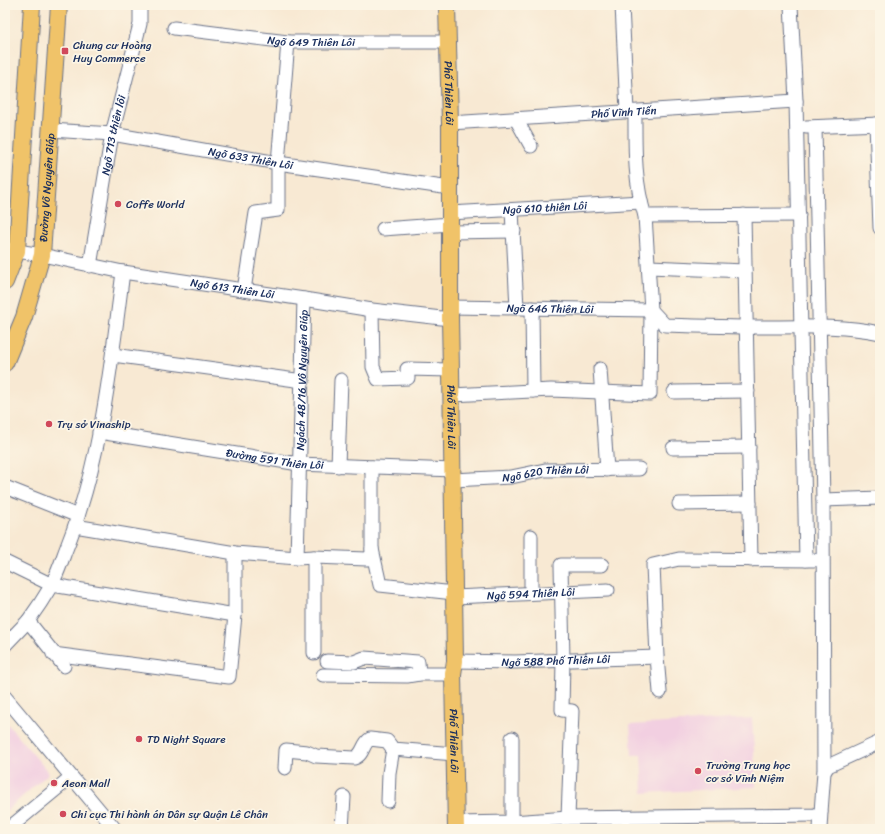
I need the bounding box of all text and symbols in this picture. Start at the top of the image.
street label: Ngõ 649 Thiên Lôi [266,30,356,52]
place label: Chung cư Hoàng Huy Commerce [73,36,152,68]
marker: Chung cư Hoàng Huy Commerce [60,46,70,56]
street label: Phố Thiên Lôi [439,61,460,126]
street label: Ngõ 713 thiên lôi [96,92,131,177]
street label: Phố Vĩnh Tiến [590,100,657,124]
street label: Đường Võ Nguyên Giáp [33,132,60,243]
street label: Ngõ 633 Thiên Lôi [207,141,296,175]
place label: Coffe World [126,195,185,214]
street label: Ngõ 610 thiên Lôi [502,196,588,219]
marker: Coffe World [113,199,123,209]
street label: Ngõ 613 Thiên Lôi [189,273,277,304]
street label: Ngõ 646 Thiên Lôi [506,298,595,319]
street label: Ngách 48/16 Vô Nguyên Giáp [290,309,313,451]
street label: Phố Thiên Lôi [442,385,462,450]
place label: Trụ sở Vinaship [57,415,131,434]
marker: Trụ sở Vinaship [44,419,54,429]
street label: Đường 591 Thiên Lôi [225,443,325,474]
street label: Ngõ 620 Thiên Lôi [502,460,590,487]
street label: Ngõ 594 Thiên Lôi [487,582,576,605]
street label: Ngõ 588 Phố Thiên Lôi [502,649,612,672]
street label: Phố Thiên Lôi [444,709,464,774]
place label: TD Night Square [147,730,226,749]
marker: TD Night Square [134,734,144,744]
place label: Trường Trung học cơ sở Vĩnh Niệm [706,756,791,788]
marker: Trường Trung học cơ sở Vĩnh Niệm [693,766,703,776]
place label: Aeon Mall [61,774,111,793]
marker: Aeon Mall [49,778,59,788]
place label: Chi cục Thi hành án Dân sự Quận Lê Chân [71,805,268,824]
marker: Chi cục Thi hành án Dân sự Quận Lê Chân [58,809,68,819]

